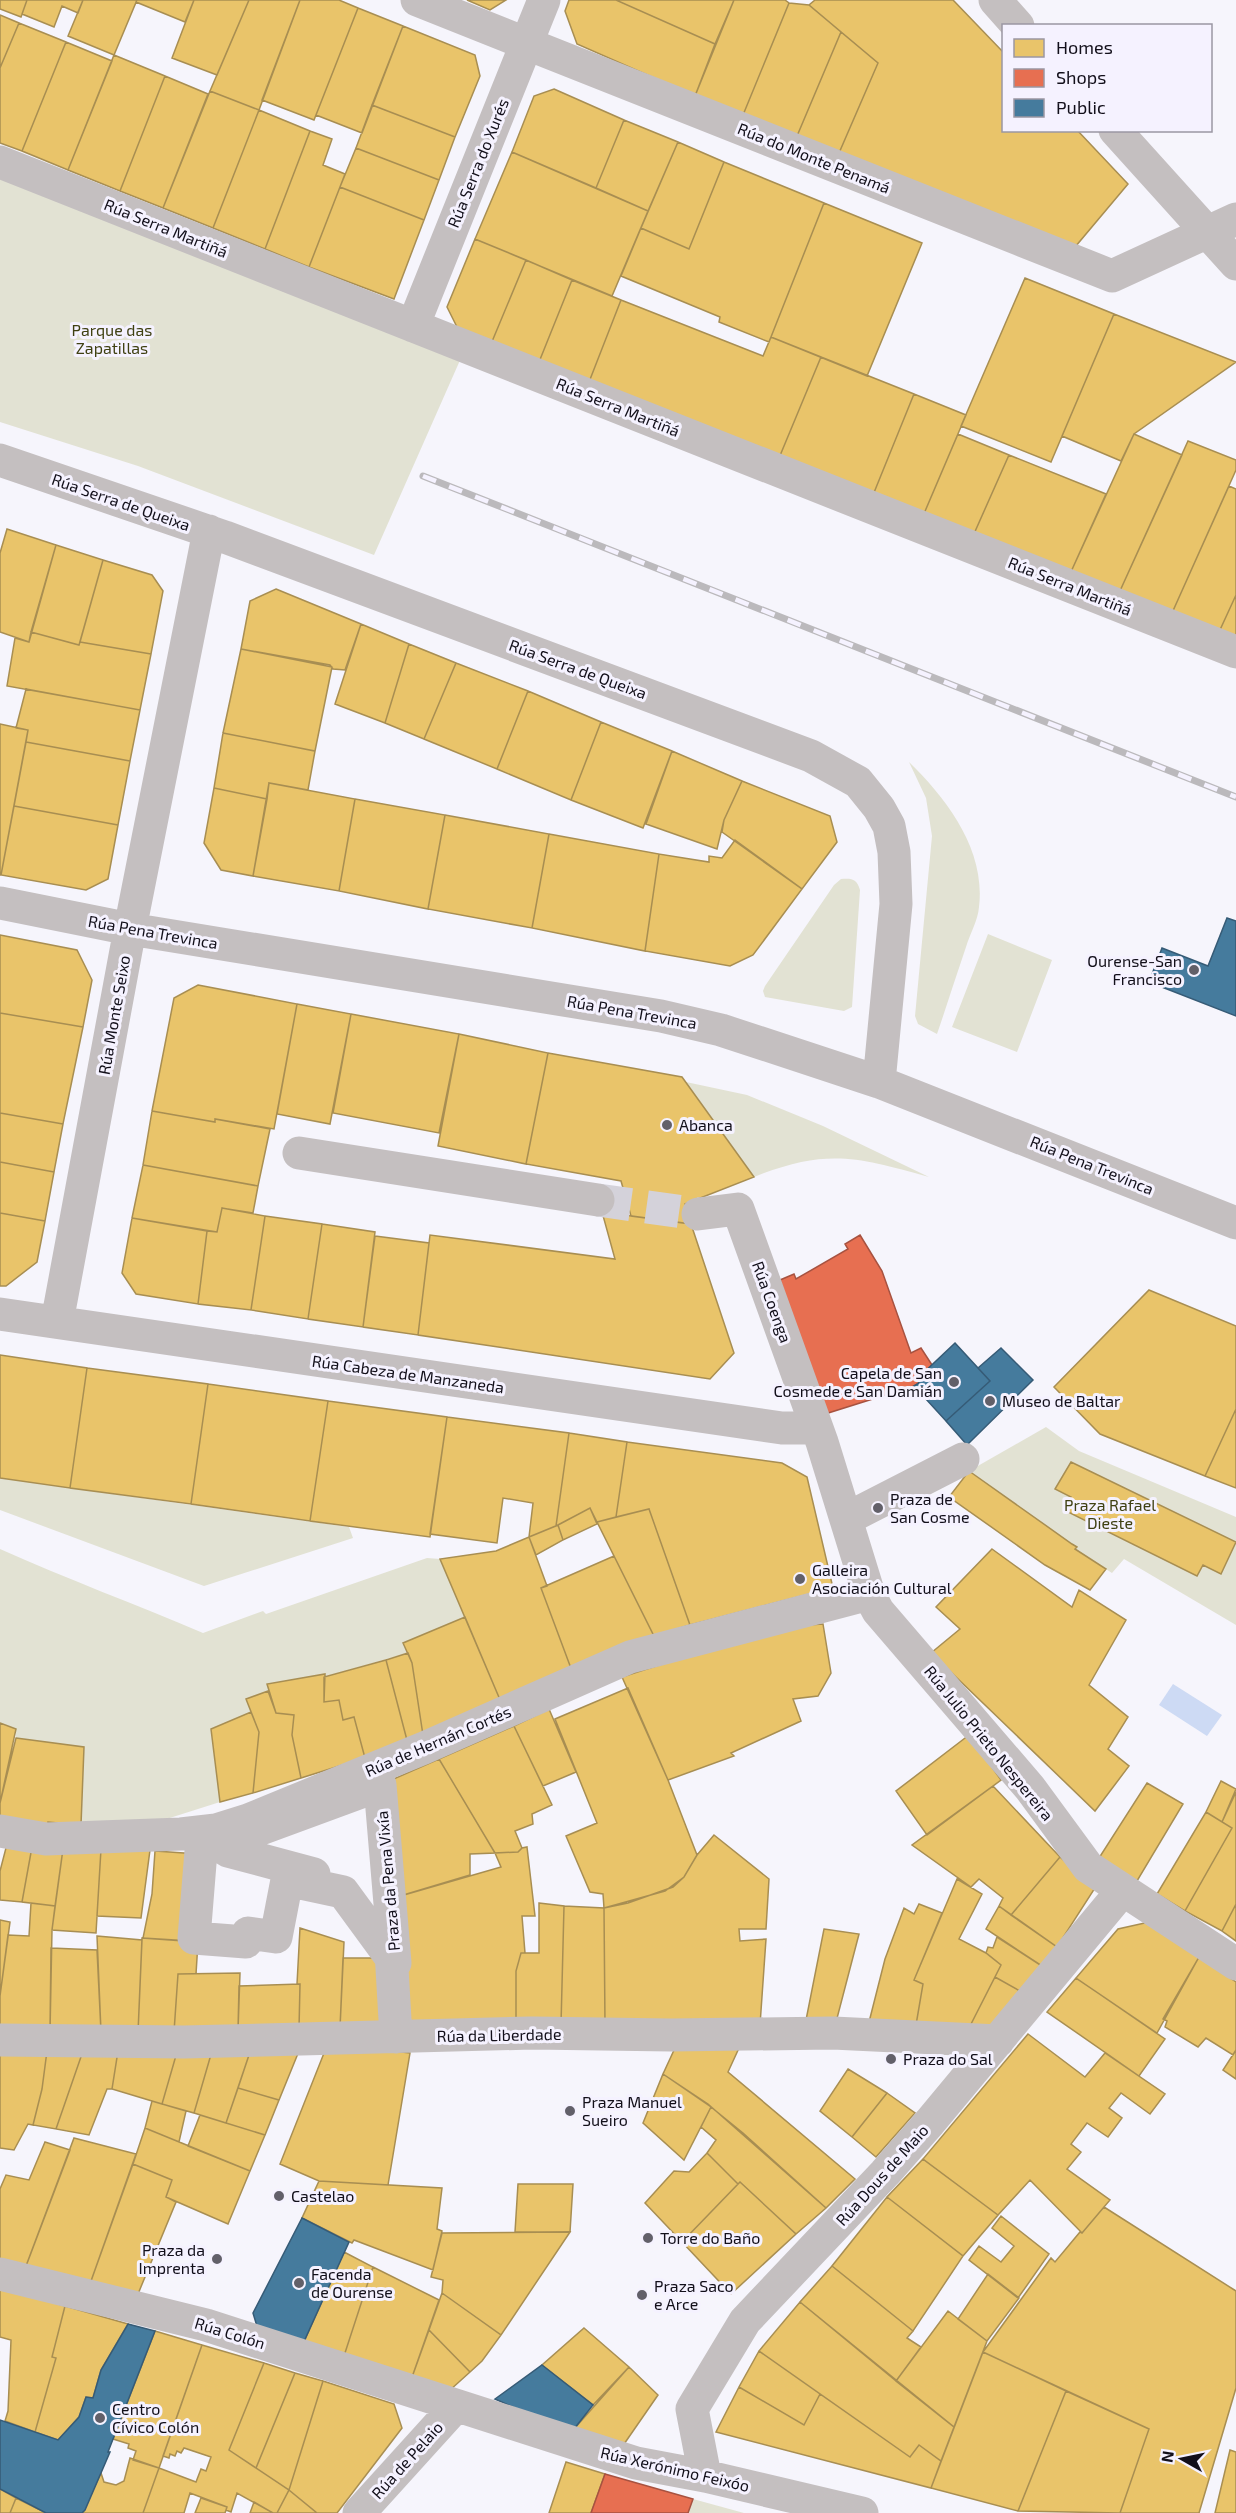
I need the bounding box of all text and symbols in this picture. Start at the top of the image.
legend [1002,24,1212,132]
text: Homes [1056,36,1113,58]
text: Shops [1056,66,1106,88]
street label: Rúa Serra do Xurés [443,95,512,230]
text: Public [1056,96,1106,118]
street label: Rúa do Monte Penamá [735,118,893,197]
street label: Rúa Serra Martiñá [102,194,231,261]
park label: Parque das Zapatillas [72,320,152,357]
street label: Rúa Serra Martiñá [554,373,683,440]
street label: Rúa Serra de Queixa [49,469,193,535]
street label: Rúa Serra Martiñá [1006,552,1135,619]
street label: Rúa Serra de Queixa [506,635,650,703]
street label: Rúa Pena Trevinca [87,911,219,952]
place label: Ourense-San Francisco [1087,951,1182,988]
street label: Rúa Monte Seixo [94,954,133,1076]
marker: Ourense-San Francisco [1187,963,1201,977]
street label: Rúa Pena Trevinca [566,991,698,1032]
place label: Abanca [679,1115,733,1134]
marker: Abanca [660,1118,674,1132]
street label: Rúa Pena Trevinca [1028,1131,1157,1198]
street label: Rúa Coenga [749,1259,796,1345]
street label: Rúa Cabeza de Manzaneda [311,1351,505,1396]
place label: Capela de San Cosmede e San Damián [773,1363,942,1400]
marker: Capela de San Cosmede e San Damián [947,1375,961,1389]
place label: Museo de Baltar [1002,1391,1121,1410]
marker: Museo de Baltar [983,1394,997,1408]
place label: Praza de San Cosme [890,1489,970,1526]
park label: Praza Rafael Dieste [1064,1495,1156,1532]
marker: Praza de San Cosme [871,1501,885,1515]
place label: Galleira Asociación Cultural [812,1560,952,1597]
marker: Galleira Asociación Cultural [793,1572,807,1586]
street label: Rúa Julio Prieto Nespereira [921,1661,1058,1824]
street label: Rúa de Hernán Cortés [362,1701,514,1780]
street label: Praza da Pena Vixía [372,1810,403,1952]
street label: Rúa da Liberdade [436,2024,562,2045]
place label: Praza do Sal [903,2049,993,2068]
marker: Praza do Sal [884,2052,898,2066]
place label: Praza Manuel Sueiro [582,2092,682,2129]
marker: Praza Manuel Sueiro [563,2104,577,2118]
street label: Rúa Dous de Maio [831,2120,932,2229]
place label: Castelao [291,2186,354,2205]
marker: Castelao [272,2189,286,2203]
place label: Torre do Baño [660,2228,760,2247]
marker: Torre do Baño [641,2231,655,2245]
place label: Praza da Imprenta [139,2240,205,2277]
marker: Praza da Imprenta [210,2252,224,2266]
place label: Facenda de Ourense [311,2264,393,2301]
marker: Facenda de Ourense [292,2276,306,2290]
place label: Praza Saco e Arce [654,2276,734,2313]
marker: Praza Saco e Arce [635,2288,649,2302]
street label: Rúa Colón [193,2313,268,2352]
place label: Centro Cívico Colón [112,2399,199,2436]
marker: Centro Cívico Colón [93,2411,107,2425]
street label: Rúa de Pelaio [367,2417,446,2502]
north arrow [1152,2429,1212,2489]
street label: Rúa Xerónimo Feixóo [599,2442,751,2495]
text: N [1156,2449,1177,2464]

